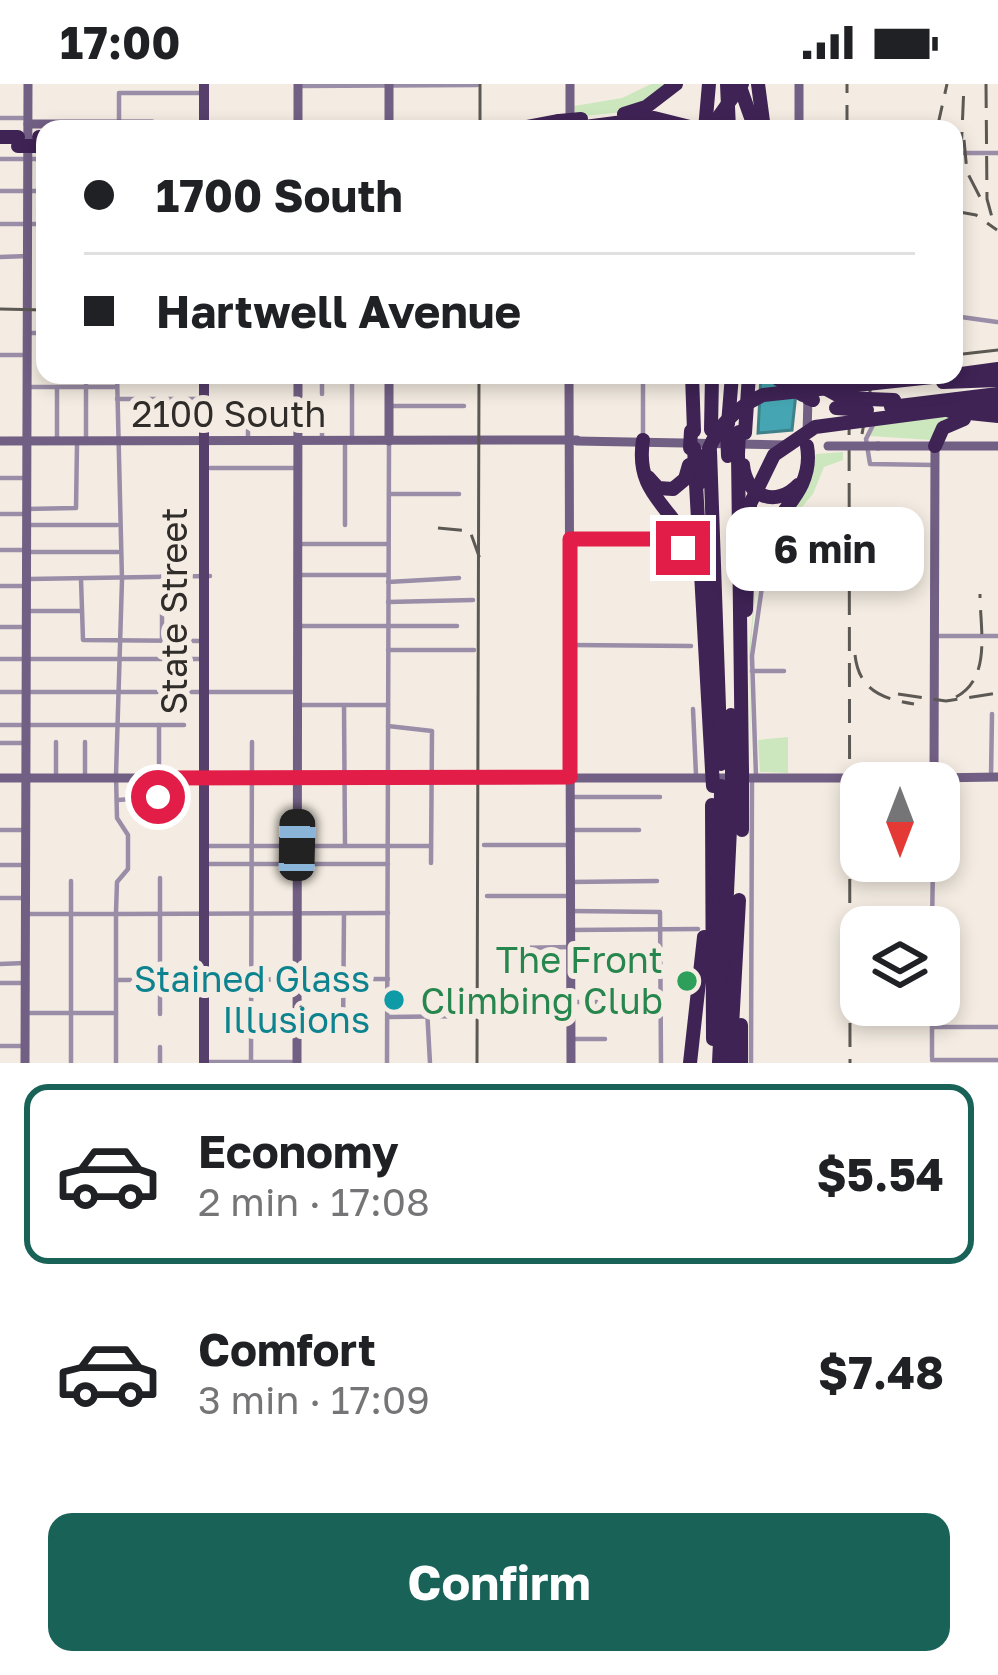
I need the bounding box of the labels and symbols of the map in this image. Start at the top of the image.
street label: 2100 South [132,392,326,435]
callout: 6 min [725,506,923,590]
street label: State Street [152,507,195,715]
route end [656,521,710,575]
north arrow [840,762,960,882]
route start [131,770,185,824]
car [278,809,316,881]
place label: The Front Climbing Club [421,938,663,1022]
place label: Stained Glass Illusions [134,957,370,1041]
marker: The Front Climbing Club [674,968,700,994]
marker: Stained Glass Illusions [381,987,407,1013]

